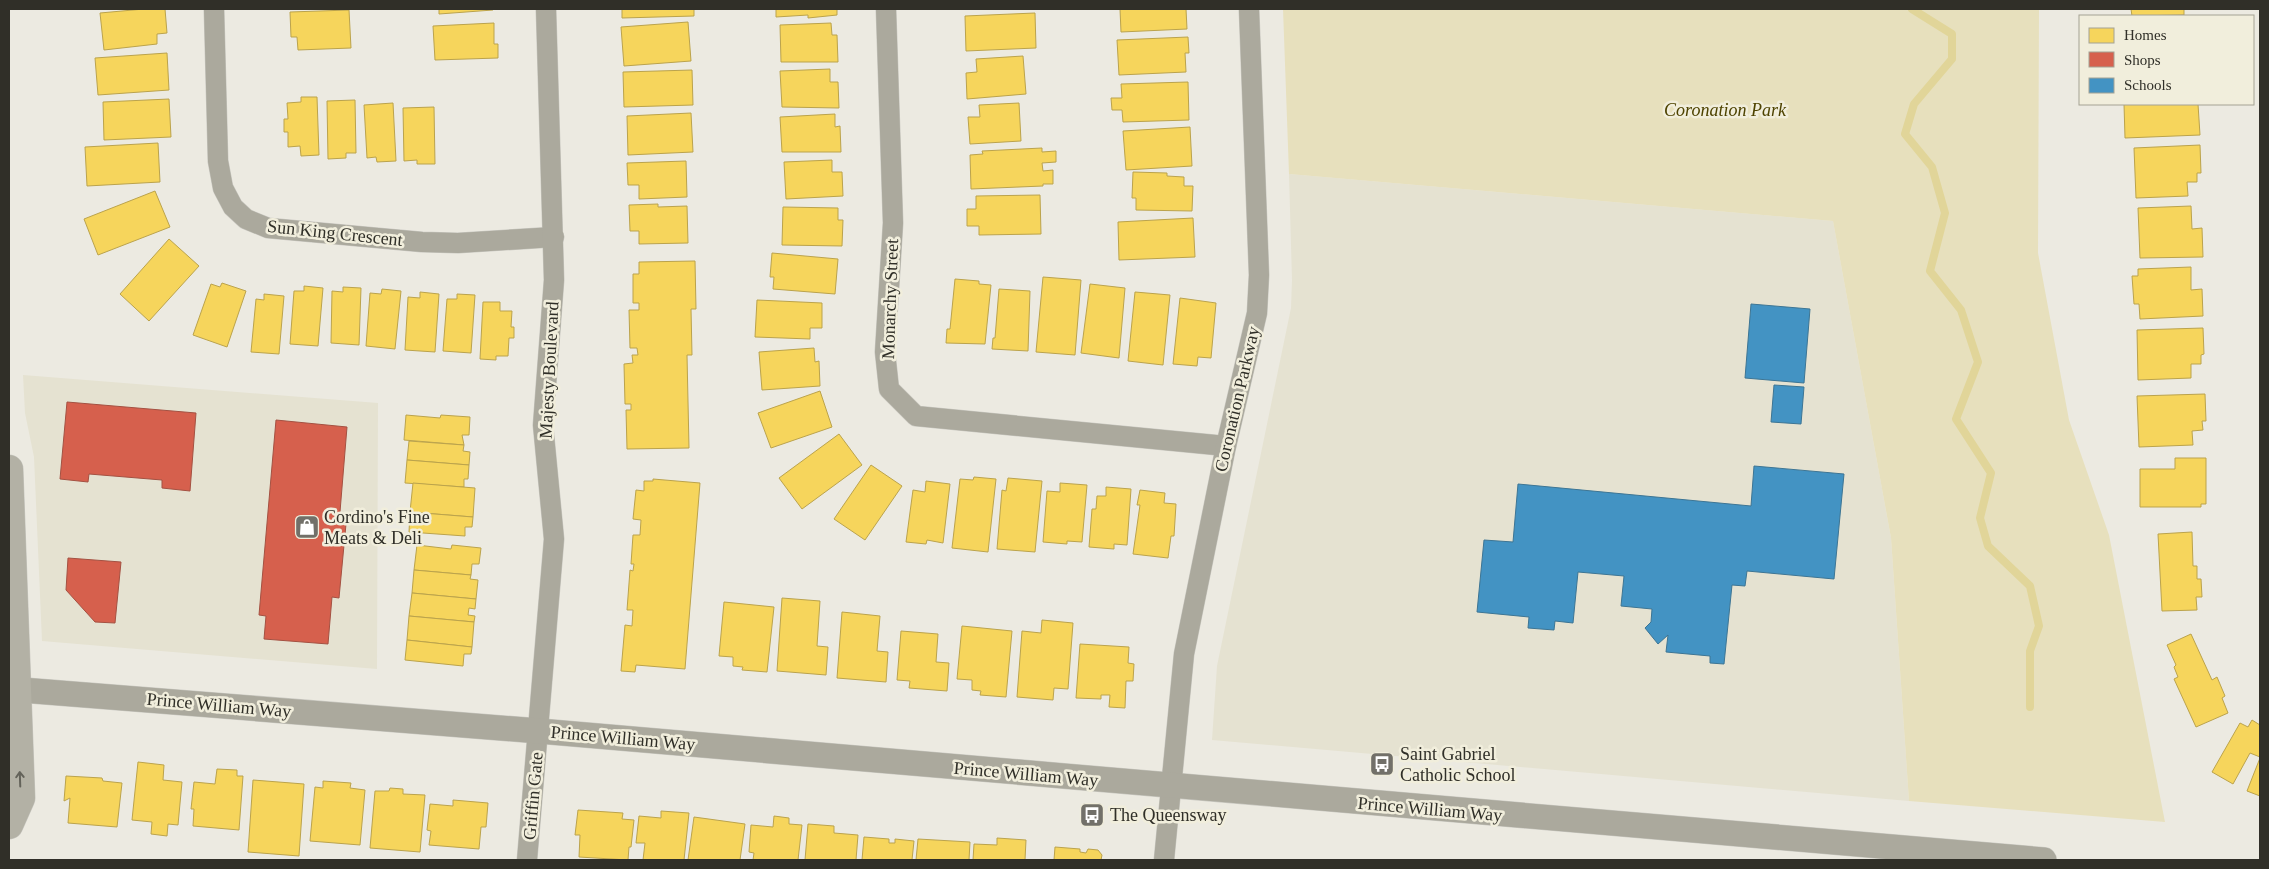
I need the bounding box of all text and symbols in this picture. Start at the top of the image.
legend [2079,15,2254,105]
text: Homes [2124,27,2167,43]
text: Shops [2124,52,2161,68]
text: Schools [2124,77,2172,93]
park label: Coronation Park [1664,100,1787,120]
street label: Sun King Crescent [266,216,404,250]
street label: Monarchy Street [878,238,902,360]
street label: Majesty Boulevard [535,301,563,439]
street label: Coronation Parkway [1211,324,1263,474]
place label: Cordino's Fine Meats & Deli [324,507,430,548]
shop icon: Cordino's Fine Meats & Deli [294,514,320,540]
street label: Prince William Way [146,689,292,721]
street label: Prince William Way [550,722,696,754]
place label: Saint Gabriel Catholic School [1400,744,1516,785]
street label: Griffin Gate [519,751,547,841]
bus stop icon: Saint Gabriel Catholic School [1369,751,1395,777]
street label: Prince William Way [953,758,1099,790]
one-way arrow [15,771,24,787]
street label: Prince William Way [1357,793,1503,825]
bus stop icon: The Queensway [1079,802,1105,828]
place label: The Queensway [1110,805,1226,825]

